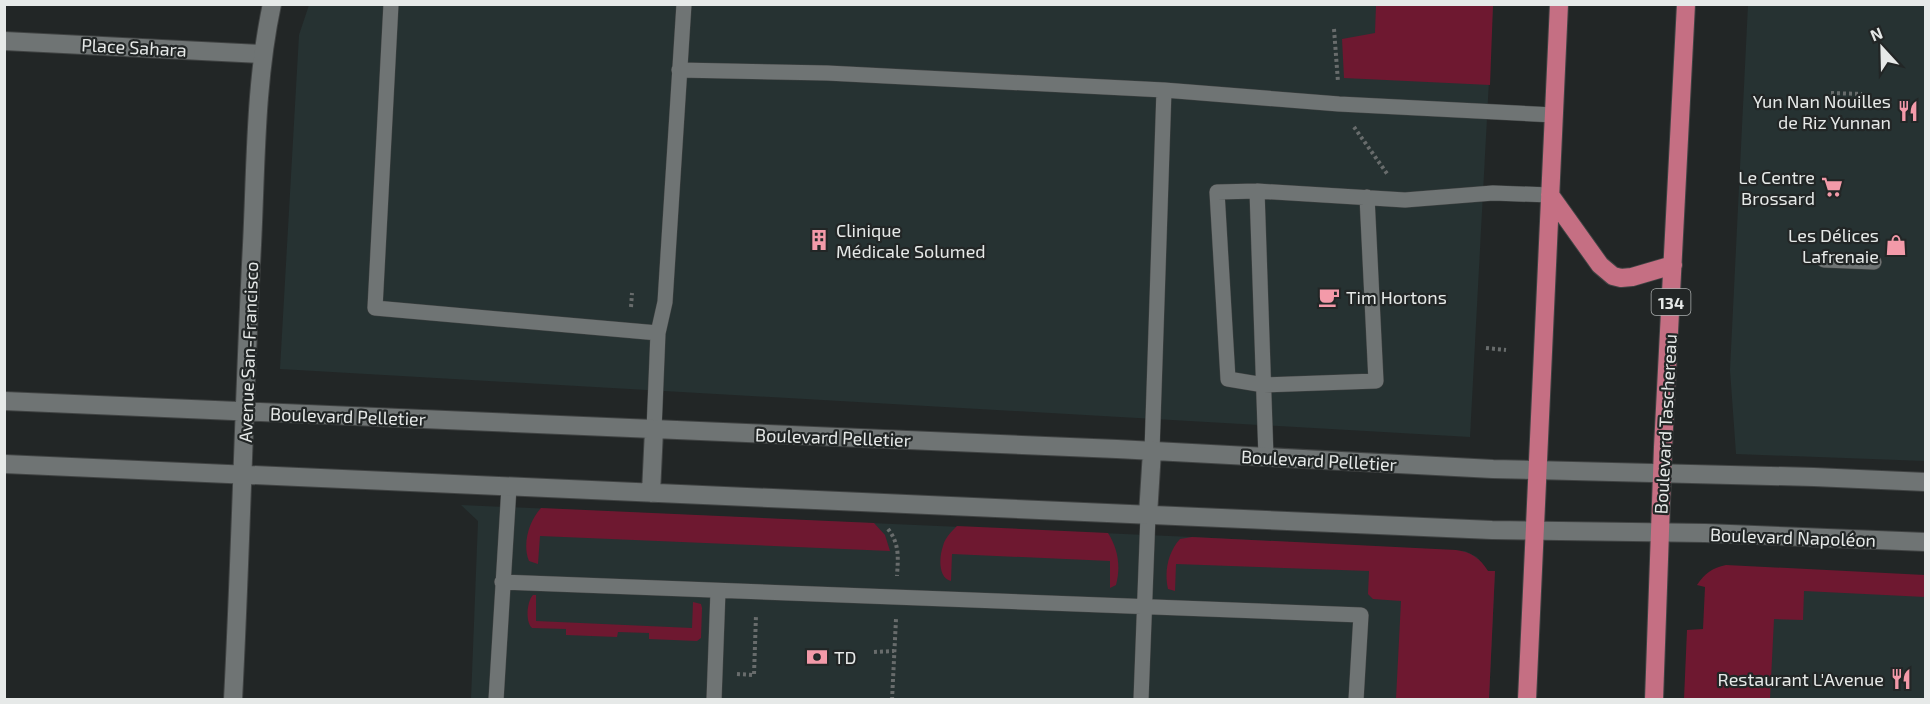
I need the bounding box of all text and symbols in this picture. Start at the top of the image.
north arrow [1852,18,1912,78]
text: N [1867,23,1885,45]
street label: Place Sahara [81,33,187,61]
place label: Yun Nan Nouilles de Riz Yunnan [1753,90,1891,133]
restaurant icon: Yun Nan Nouilles de Riz Yunnan [1896,99,1920,123]
place label: Le Centre Brossard [1738,166,1815,209]
supermarket icon: Le Centre Brossard [1820,175,1844,199]
place label: Clinique Médicale Solumed [836,219,986,262]
place label: Les Délices Lafrenaie [1788,224,1879,267]
building icon: Clinique Médicale Solumed [807,228,831,252]
shop icon: Les Délices Lafrenaie [1884,233,1908,257]
street label: Avenue San-Francisco [234,261,262,443]
cafe icon: Tim Hortons [1317,285,1341,309]
place label: Tim Hortons [1346,286,1447,308]
road number: 134 [1652,289,1690,315]
street label: Boulevard Taschereau [1649,333,1681,515]
street label: Boulevard Pelletier [270,402,426,430]
street label: Boulevard Pelletier [755,423,911,451]
street label: Boulevard Pelletier [1241,445,1397,475]
street label: Boulevard Napoléon [1710,523,1876,551]
bank icon: TD [805,645,829,669]
place label: TD [834,646,856,668]
restaurant icon: Restaurant L'Avenue [1889,667,1913,691]
place label: Restaurant L'Avenue [1718,668,1884,690]

